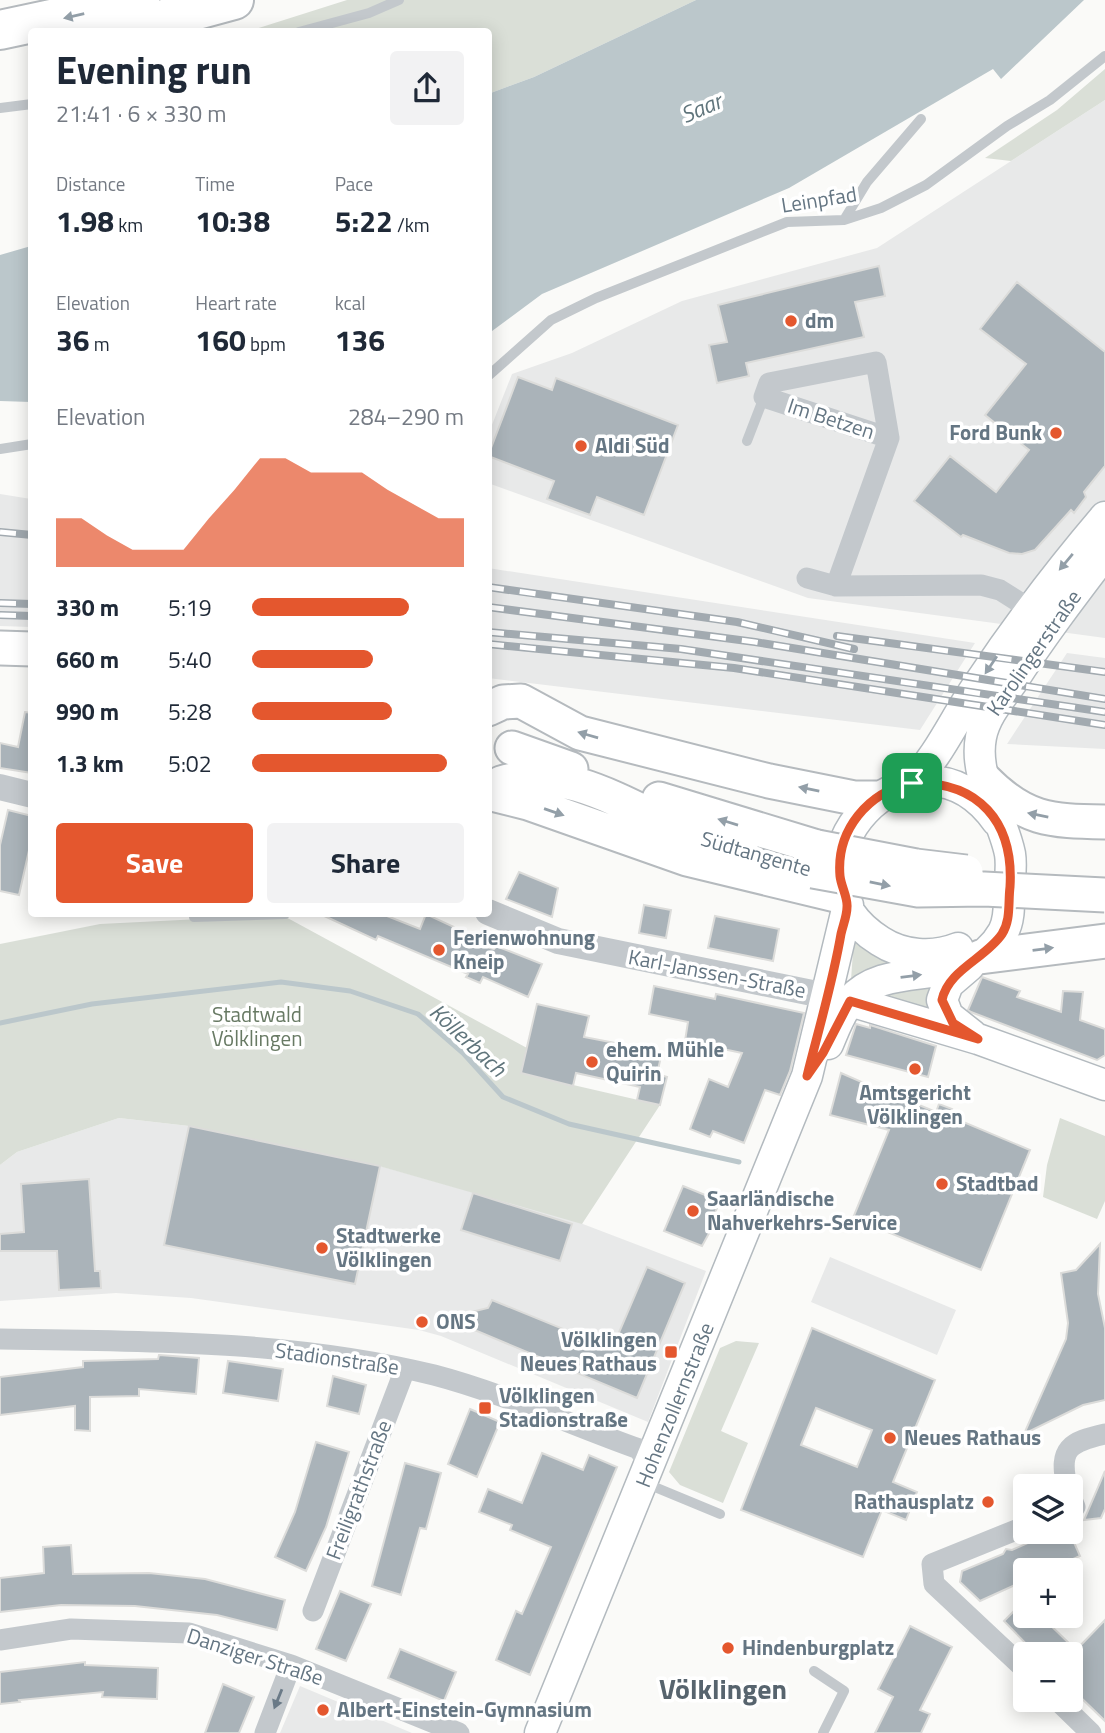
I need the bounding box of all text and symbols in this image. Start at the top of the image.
one-way arrow [63,11,85,22]
text: Evening run [56,41,252,99]
button: share [390,51,464,125]
water label: Saar [675,82,729,132]
text: 21:41 · 6 × 330 m [56,96,226,131]
text: Distance [56,169,125,198]
text: Time [195,169,235,198]
text: Pace [335,169,373,198]
street label: Leinpfad [779,177,859,221]
text: 1.98 [56,198,114,244]
text: 10:38 [195,198,270,244]
text: 5:22 [335,198,393,244]
text: km [114,210,143,239]
text: /km [393,210,430,239]
text: Elevation [56,288,130,317]
text: Heart rate [195,288,277,317]
text: kcal [335,288,366,317]
place label: dm [805,304,834,336]
marker: dm [783,313,799,329]
text: 36 [56,317,90,363]
text: 160 [195,317,246,363]
text: 136 [335,317,385,363]
text: m [90,329,110,358]
text: bpm [246,329,286,358]
street label: Im Betzen [784,389,879,447]
text: Elevation [56,399,145,434]
text: 284–290 m [348,399,464,434]
place label: Ford Bunk [949,416,1042,448]
marker: Ford Bunk [1048,425,1064,441]
place label: Aldi Süd [595,429,669,461]
marker: Aldi Süd [573,438,589,454]
one-way arrow [1059,553,1074,571]
street label: Karolingerstraße [978,583,1089,722]
text: 330 m [56,590,119,625]
text: 5:19 [168,590,212,625]
text: 660 m [56,642,119,677]
text: 5:40 [168,642,212,677]
one-way arrow [984,656,998,674]
text: 990 m [56,694,119,729]
text: 5:28 [168,694,212,729]
one-way arrow [577,729,598,739]
text: 1.3 km [56,746,124,781]
text: 5:02 [168,746,212,781]
pin [882,753,942,813]
icon: arrive [893,764,931,802]
one-way arrow [798,784,820,795]
one-way arrow [543,807,564,818]
one-way arrow [1027,810,1049,821]
one-way arrow [717,817,738,827]
street label: Südtangente [697,822,815,884]
button: Save [56,823,253,903]
button: Share [267,823,464,903]
one-way arrow [869,879,891,890]
place label: Ferienwohnung Kneip [453,921,595,977]
street label: Karl-Janssen-Straße [626,940,809,1006]
marker: Ferienwohnung Kneip [431,942,447,958]
one-way arrow [1032,944,1054,955]
one-way arrow [900,970,922,981]
water label: Köllerbach [422,995,515,1085]
park label: Stadtwald Völklingen [212,998,302,1054]
place label: ehem. Mühle Quirin [606,1033,724,1089]
marker: ehem. Mühle Quirin [584,1054,600,1070]
marker: Amtsgericht Völklingen [907,1061,923,1077]
place label: Amtsgericht Völklingen [859,1076,971,1132]
place label: Stadtbad [956,1167,1039,1199]
marker: Stadtbad [934,1176,950,1192]
place label: Saarländische Nahverkehrs-Service [707,1182,897,1238]
marker: Saarländische Nahverkehrs-Service [685,1203,701,1219]
place label: Stadtwerke Völklingen [336,1219,441,1275]
marker: Stadtwerke Völklingen [314,1240,330,1256]
place label: ONS [436,1305,476,1337]
marker: ONS [414,1314,430,1330]
street label: Hohenzollernstraße [626,1317,722,1492]
place label: Völklingen Neues Rathaus [520,1323,657,1379]
street label: Stadionstraße [273,1333,401,1383]
marker: Völklingen Neues Rathaus [663,1344,679,1360]
place label: Völklingen Stadionstraße [499,1379,628,1435]
marker: Völklingen Stadionstraße [477,1400,493,1416]
street label: Freiligrathstraße [317,1415,399,1564]
place label: Neues Rathaus [904,1421,1041,1453]
marker: Neues Rathaus [882,1430,898,1446]
map controls [1013,1474,1083,1712]
button: layers [1013,1474,1083,1544]
place label: Rathausplatz [854,1485,974,1517]
marker: Rathausplatz [980,1494,996,1510]
button: + [1013,1558,1083,1628]
street label: Danziger Straße [183,1619,328,1693]
place label: Hindenburgplatz [742,1631,894,1663]
marker: Hindenburgplatz [720,1640,736,1656]
button: − [1013,1642,1083,1712]
district label: Völklingen [659,1667,787,1710]
one-way arrow [272,1689,283,1710]
place label: Albert-Einstein-Gymnasium [337,1693,592,1725]
marker: Albert-Einstein-Gymnasium [315,1702,331,1718]

